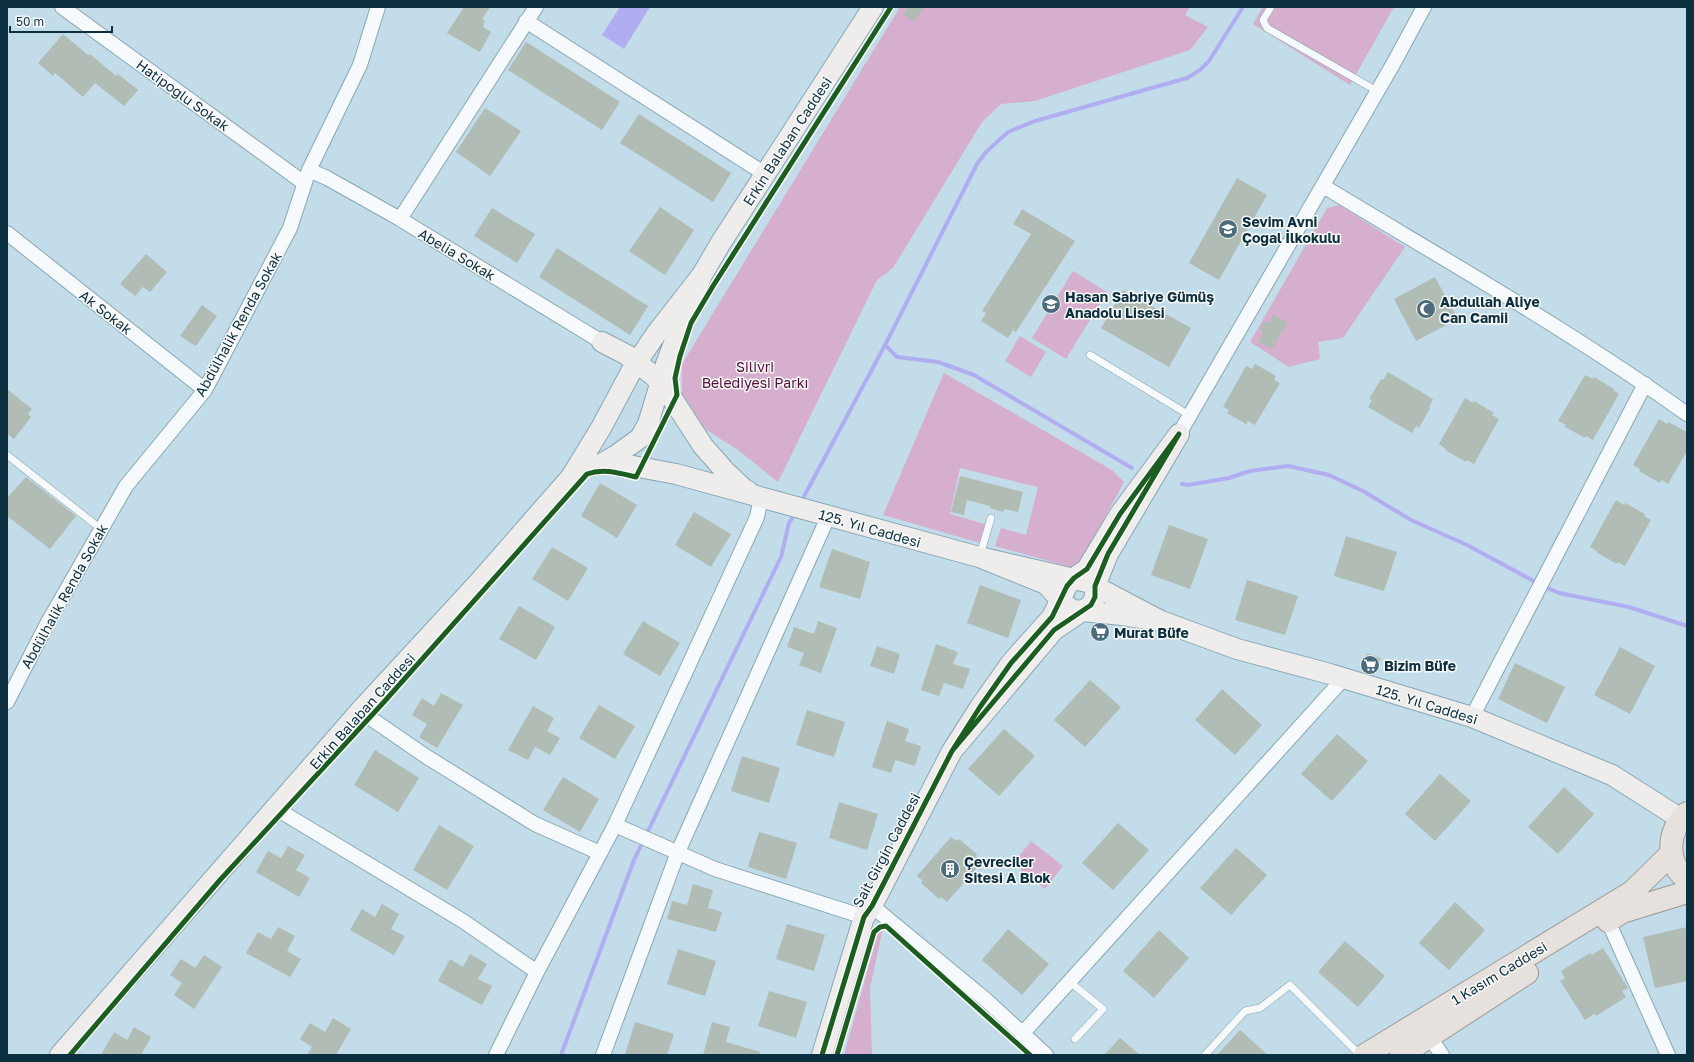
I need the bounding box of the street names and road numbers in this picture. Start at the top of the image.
street label: Hatipoğlu Sokak [133,56,233,134]
street label: Erkin Balaban Caddesi [739,73,835,209]
street label: Abelia Sokak [415,224,499,284]
street label: Abdülhalik Renda Sokak [191,249,285,399]
street label: Ak Sokak [76,286,136,338]
street label: 125. Yıl Caddesi [817,505,923,551]
street label: Abdülhalik Renda Sokak [17,521,111,671]
street label: Erkin Balaban Caddesi [305,650,419,772]
street label: 125. Yıl Caddesi [1374,680,1480,728]
street label: Sait Girgin Caddesi [849,790,923,910]
street label: 1 Kasım Caddesi [1448,938,1550,1008]

